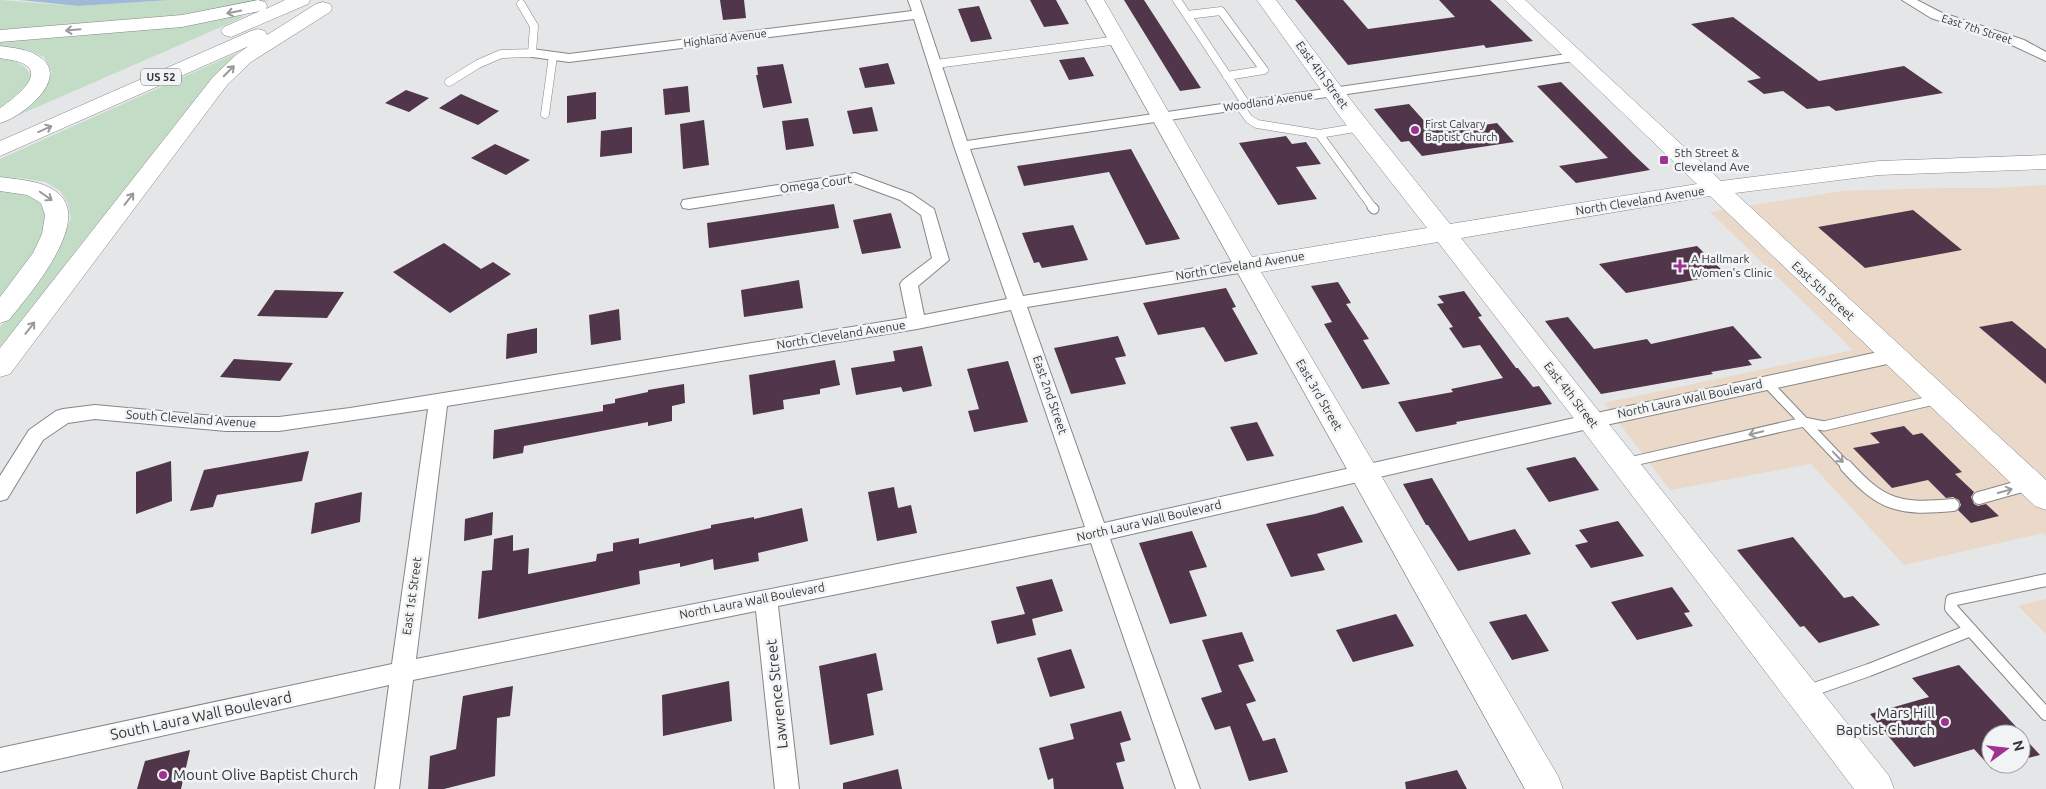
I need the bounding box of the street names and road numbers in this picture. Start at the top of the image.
street label: East 7th Street [1940,12,2014,46]
street label: Highland Avenue [683,27,767,49]
street label: East 4th Street [1294,38,1351,111]
road number: US 52 [141,68,181,86]
street label: Woodland Avenue [1223,89,1313,113]
street label: Omega Court [779,172,853,195]
street label: North Cleveland Avenue [1574,184,1705,217]
street label: North Cleveland Avenue [1174,249,1305,282]
street label: East 5th Street [1790,259,1857,323]
street label: North Cleveland Avenue [775,318,906,351]
street label: East 2nd Street [1031,354,1070,436]
street label: East 3rd Street [1294,357,1345,433]
street label: East 4th Street [1542,359,1601,430]
street label: North Laura Wall Boulevard [1616,377,1764,420]
street label: South Cleveland Avenue [126,407,257,430]
street label: North Laura Wall Boulevard [1075,498,1222,543]
street label: East 1st Street [400,556,423,636]
street label: North Laura Wall Boulevard [678,580,826,621]
street label: Lawrence Street [762,638,791,750]
street label: South Laura Wall Boulevard [109,688,293,743]

